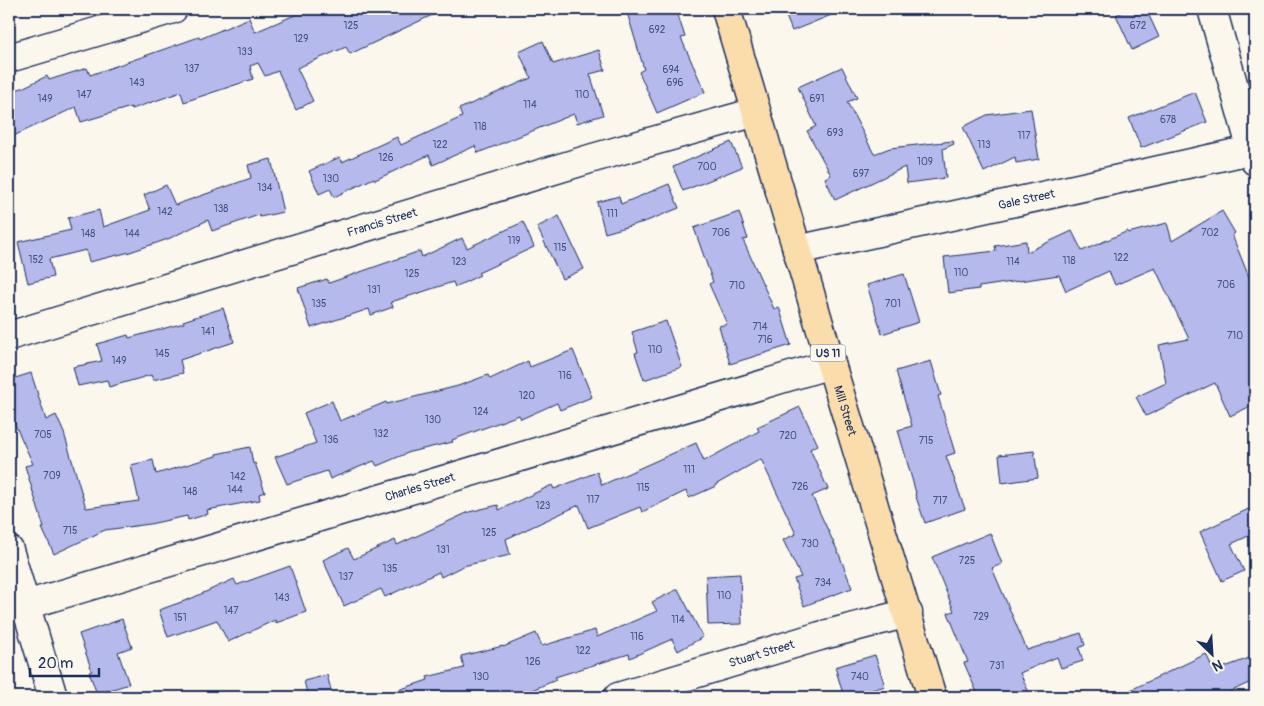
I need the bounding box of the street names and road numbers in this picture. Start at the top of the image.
street label: Gale Street [997,186,1056,213]
street label: Francis Street [345,205,419,240]
road number: US 11 [810,344,846,362]
street label: Mill Street [830,384,860,438]
street label: Charles Street [383,469,457,505]
street label: Stuart Street [727,637,796,671]

